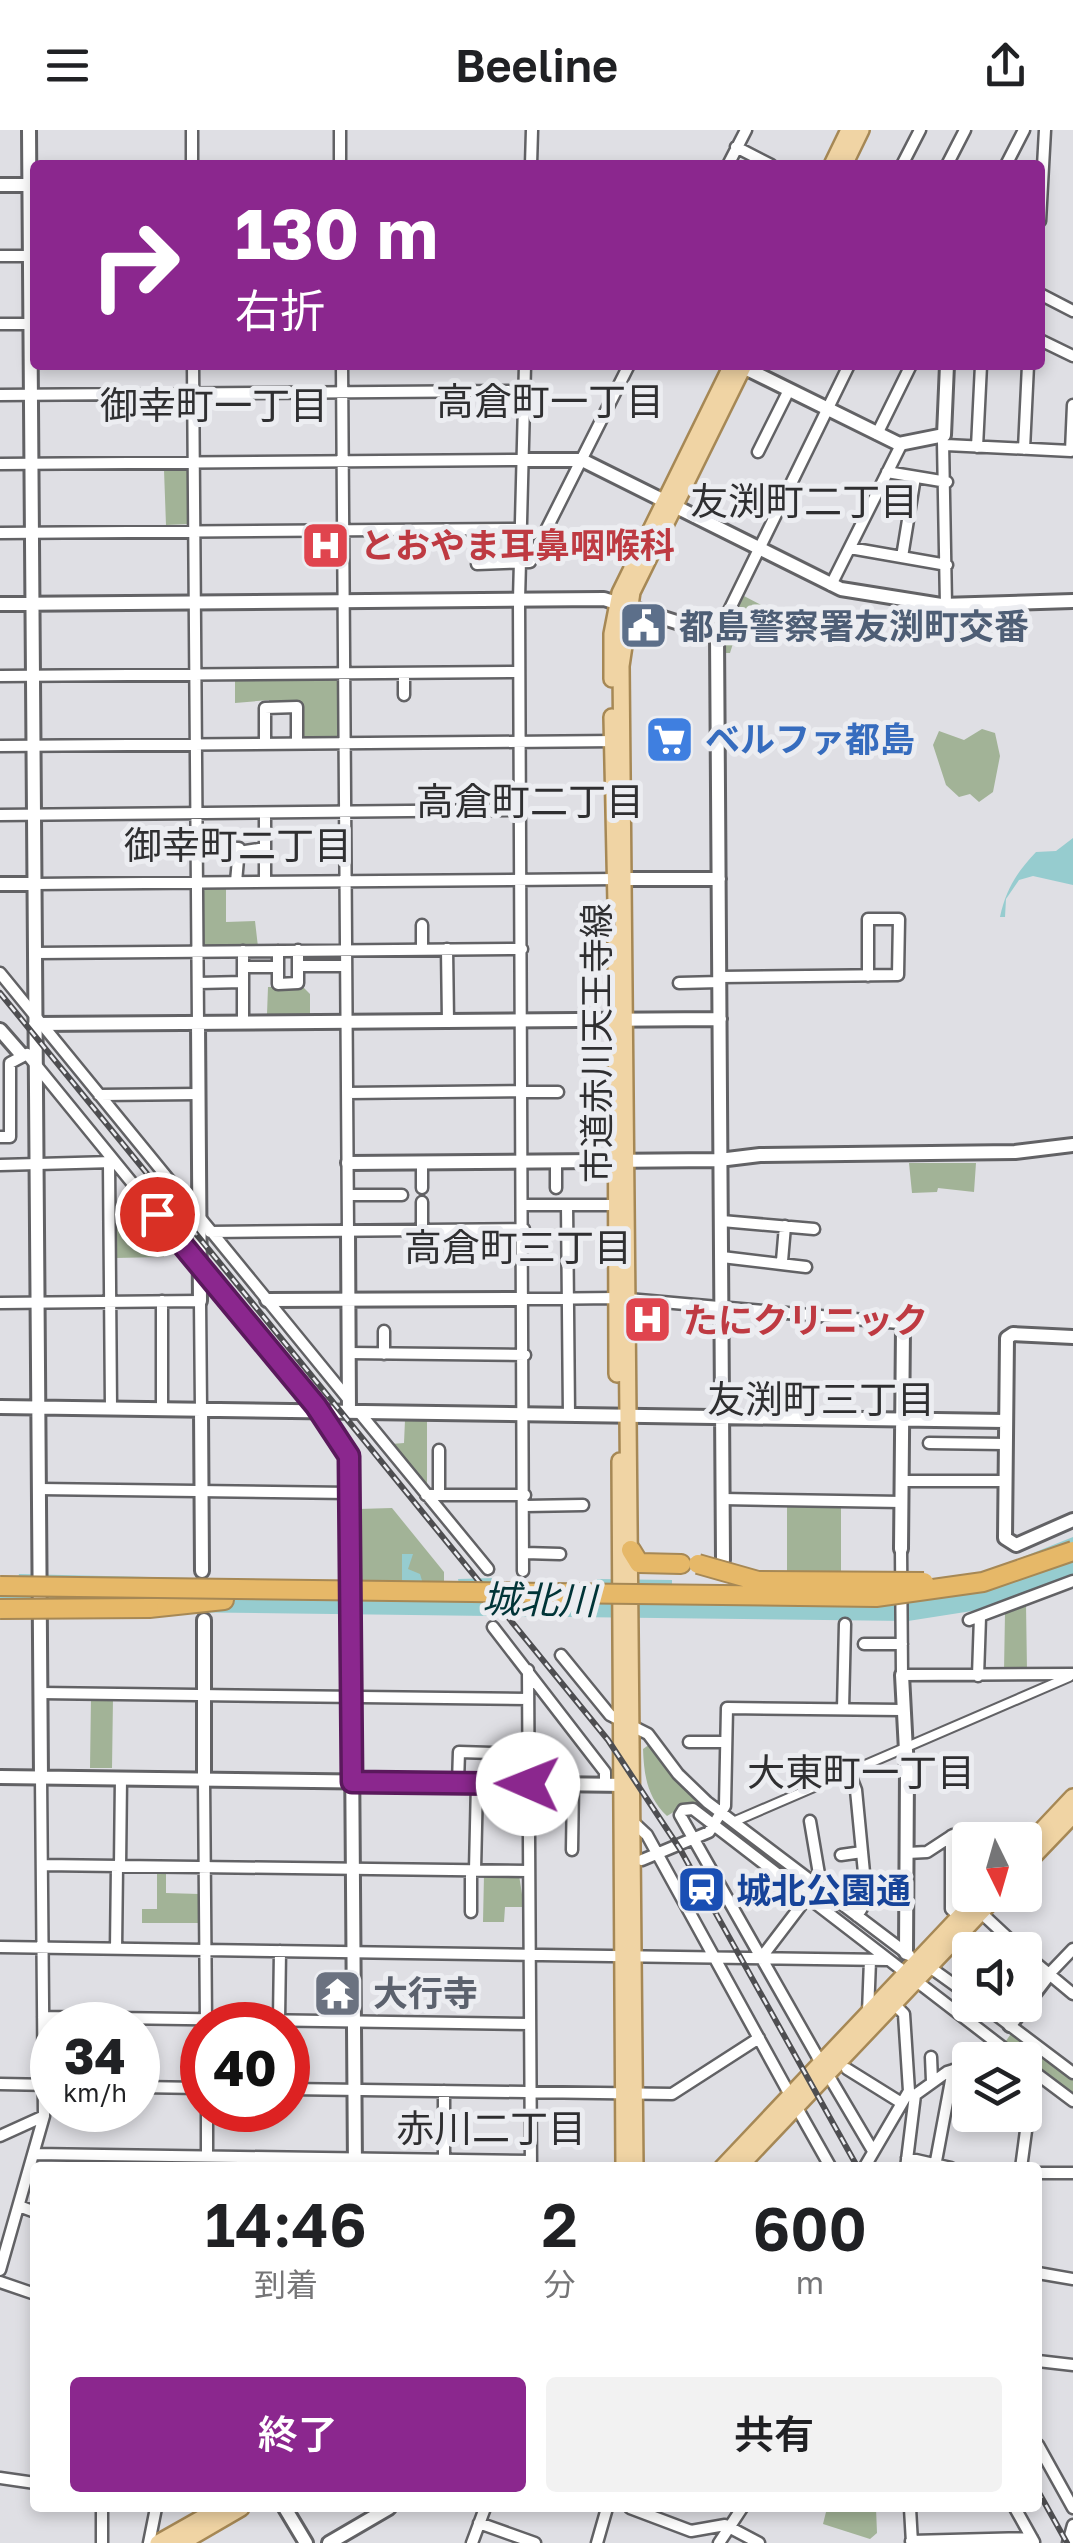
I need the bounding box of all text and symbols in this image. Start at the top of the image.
icon: menu [40,38,95,93]
text: Beeline [455,38,618,92]
icon: share [978,38,1033,93]
text: 130 m [235,190,438,274]
icon: right [70,200,200,330]
text: 右折 [235,283,325,337]
district label: 高倉町一丁目 [436,378,664,423]
district label: 御幸町一丁目 [100,382,328,427]
district label: 友渕町二丁目 [690,478,918,523]
hospital icon: とおやま耳鼻咽喉科 [299,519,351,571]
place label: とおやま耳鼻咽喉科 [360,524,675,566]
public building icon: 都島警察署友渕町交番 [618,600,670,652]
place label: 都島警察署友渕町交番 [679,605,1029,647]
supermarket icon: ベルファ都島 [644,713,696,765]
place label: ベルファ都島 [705,718,915,760]
district label: 高倉町二丁目 [416,778,644,823]
district label: 御幸町二丁目 [124,822,352,867]
street label: 市道赤川天王寺線 [575,903,617,1183]
pin [115,1172,200,1257]
icon: arrive [130,1187,185,1242]
district label: 高倉町三丁目 [404,1224,632,1269]
hospital icon: たにクリニック [622,1294,674,1346]
place label: たにクリニック [683,1299,928,1341]
district label: 友渕町三丁目 [707,1376,935,1421]
water label: 城北川 [482,1576,600,1623]
position arrow [476,1732,580,1836]
district label: 大東町一丁目 [747,1749,975,1794]
north arrow [952,1822,1042,1912]
map controls [952,1822,1042,2132]
station icon: 城北公園通 [675,1864,727,1916]
place label: 城北公園通 [736,1869,911,1911]
button: sound [952,1932,1042,2022]
temple icon: 大行寺 [312,1967,364,2019]
place label: 大行寺 [373,1972,478,2014]
speed limit sign: 40 [180,2002,310,2132]
text: 34 [64,2025,126,2085]
button: layers [952,2042,1042,2132]
text: km/h [63,2077,127,2108]
district label: 赤川二丁目 [396,2105,586,2150]
text: 14:46 [205,2188,367,2260]
text: 2 [542,2188,578,2260]
text: 600 [753,2192,867,2264]
text: m [796,2263,824,2301]
text: 到着 [254,2265,318,2303]
text: 分 [544,2265,576,2303]
button: 終了 [70,2377,526,2492]
button: 共有 [546,2377,1002,2492]

